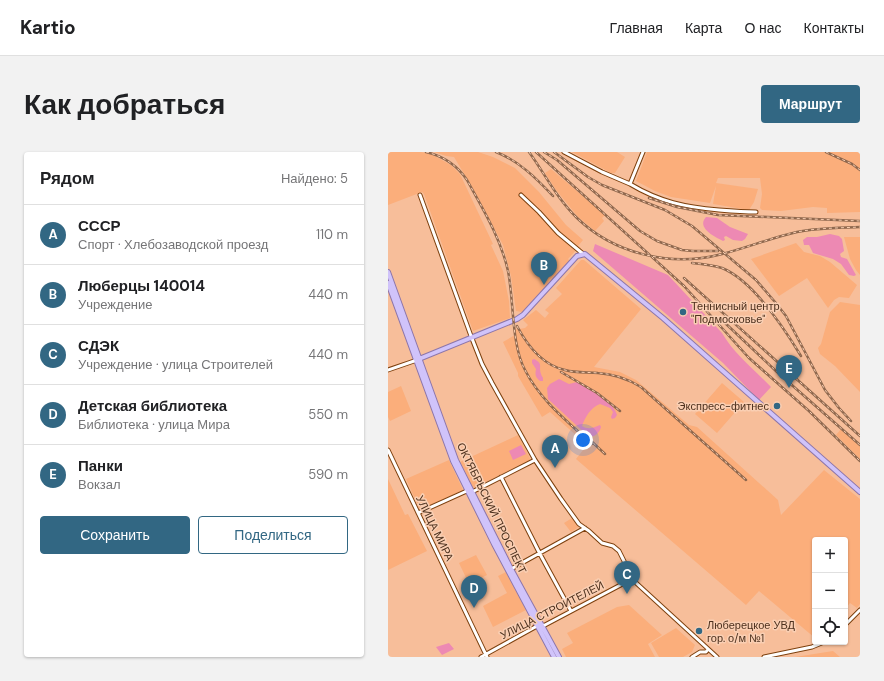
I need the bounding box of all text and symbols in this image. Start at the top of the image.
text: Kartio [20,15,76,40]
text: Главная [610,19,663,37]
text: Карта [685,19,722,37]
text: О нас [744,19,782,37]
text: Контакты [804,19,864,37]
button: Маршрут [761,85,860,123]
text: Как добраться [24,86,225,123]
text: Рядом [40,167,95,189]
text: Найдено: 5 [281,170,348,187]
text: СССР [78,216,121,236]
text: A [48,226,58,243]
text: 110 m [316,226,348,243]
text: Спорт · Хлебозаводской проезд [78,236,268,253]
pin: B [531,252,557,285]
text: Люберцы 140014 [78,276,205,296]
text: B [49,286,57,303]
text: 440 m [308,286,348,303]
text: Учреждение [78,296,153,313]
place label: Теннисный центр "Подмосковье" [691,299,780,326]
marker: Теннисный центр "Подмосковье" [678,307,688,317]
text: СДЭК [78,336,119,356]
text: C [48,346,58,363]
text: 440 m [308,346,348,363]
pin: E [776,355,802,388]
text: Учреждение · улица Строителей [78,356,273,373]
text: Детская библиотека [78,396,227,416]
place label: Экспресс-фитнес [678,399,769,413]
marker: Экспресс-фитнес [772,401,782,411]
text: D [48,406,58,423]
text: 550 m [308,406,348,423]
text: Библиотека · улица Мира [78,416,230,433]
your location [573,430,593,450]
pin: A [542,435,568,468]
street label: ОКТЯБРЬСКИЙ ПРОСПЕКТ [454,440,530,576]
text: Панки [78,456,123,476]
text: E [49,466,57,483]
text: 590 m [308,466,348,483]
text: Вокзал [78,476,121,493]
street label: УЛИЦА МИРА [413,493,457,564]
button: Сохранить [40,516,190,554]
button: Поделиться [198,516,348,554]
map controls [812,537,848,645]
button: + [812,537,848,573]
pin: C [614,561,640,594]
button: − [812,573,848,609]
pin: D [461,575,487,608]
street label: УЛИЦА СТРОИТЕЛЕЙ [498,578,606,642]
button: locate [812,609,848,645]
place label: Люберецкое УВД гор. о/м №1 [707,618,795,645]
marker: Люберецкое УВД гор. о/м №1 [694,626,704,636]

